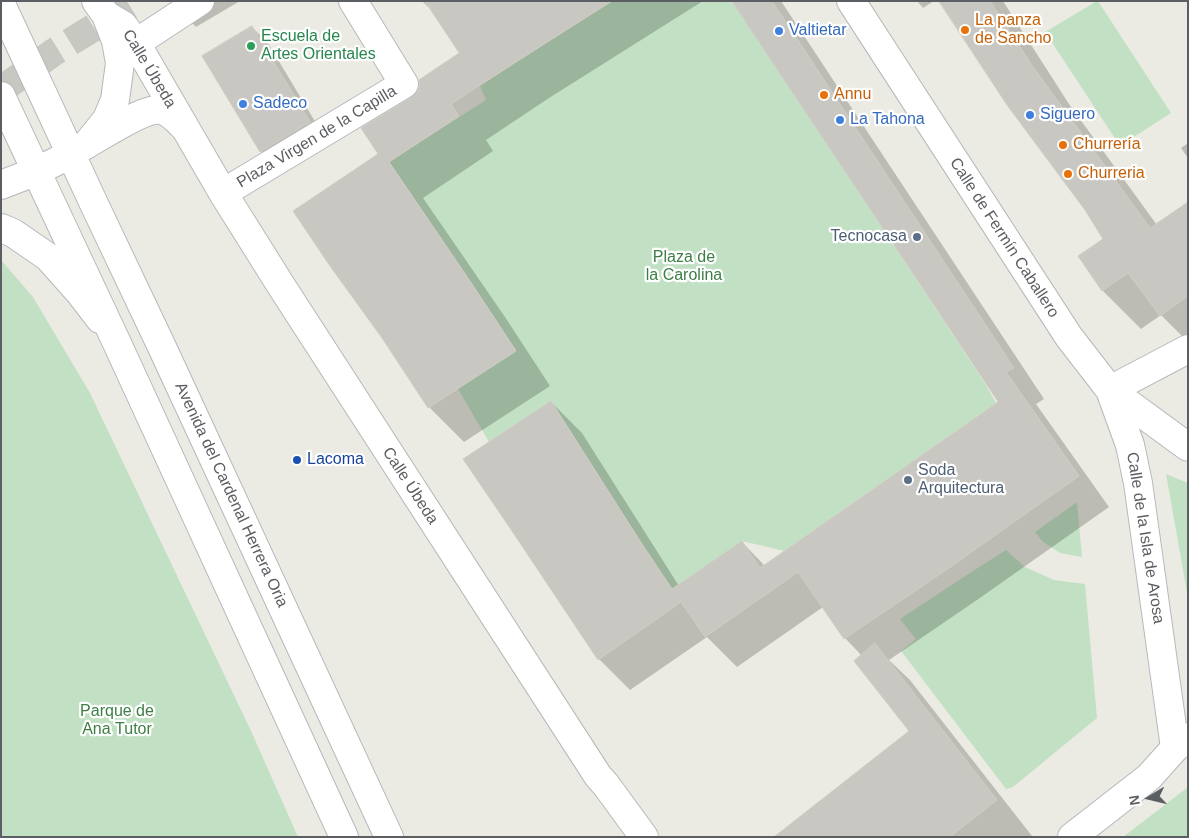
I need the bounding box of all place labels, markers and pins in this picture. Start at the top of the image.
place label: La panza de Sancho [975,11,1052,49]
place label: Valtietar [789,21,847,41]
marker: La panza de Sancho [959,24,971,36]
marker: Valtietar [773,25,785,37]
place label: Escuela de Artes Orientales [261,27,376,65]
marker: Escuela de Artes Orientales [245,40,257,52]
place label: Annu [834,85,871,105]
marker: Annu [818,89,830,101]
place label: Sadeco [253,94,307,114]
marker: Sadeco [237,98,249,110]
place label: Siguero [1040,105,1095,125]
marker: Siguero [1024,109,1036,121]
place label: La Tahona [850,110,925,130]
marker: La Tahona [834,114,846,126]
place label: Churrería [1073,135,1141,155]
marker: Churrería [1057,139,1069,151]
place label: Churreria [1078,164,1145,184]
marker: Churreria [1062,168,1074,180]
place label: Tecnocasa [831,227,907,247]
marker: Tecnocasa [911,231,923,243]
place label: Lacoma [307,450,364,470]
marker: Lacoma [291,454,303,466]
place label: Soda Arquitectura [918,461,1004,499]
marker: Soda Arquitectura [902,474,914,486]

